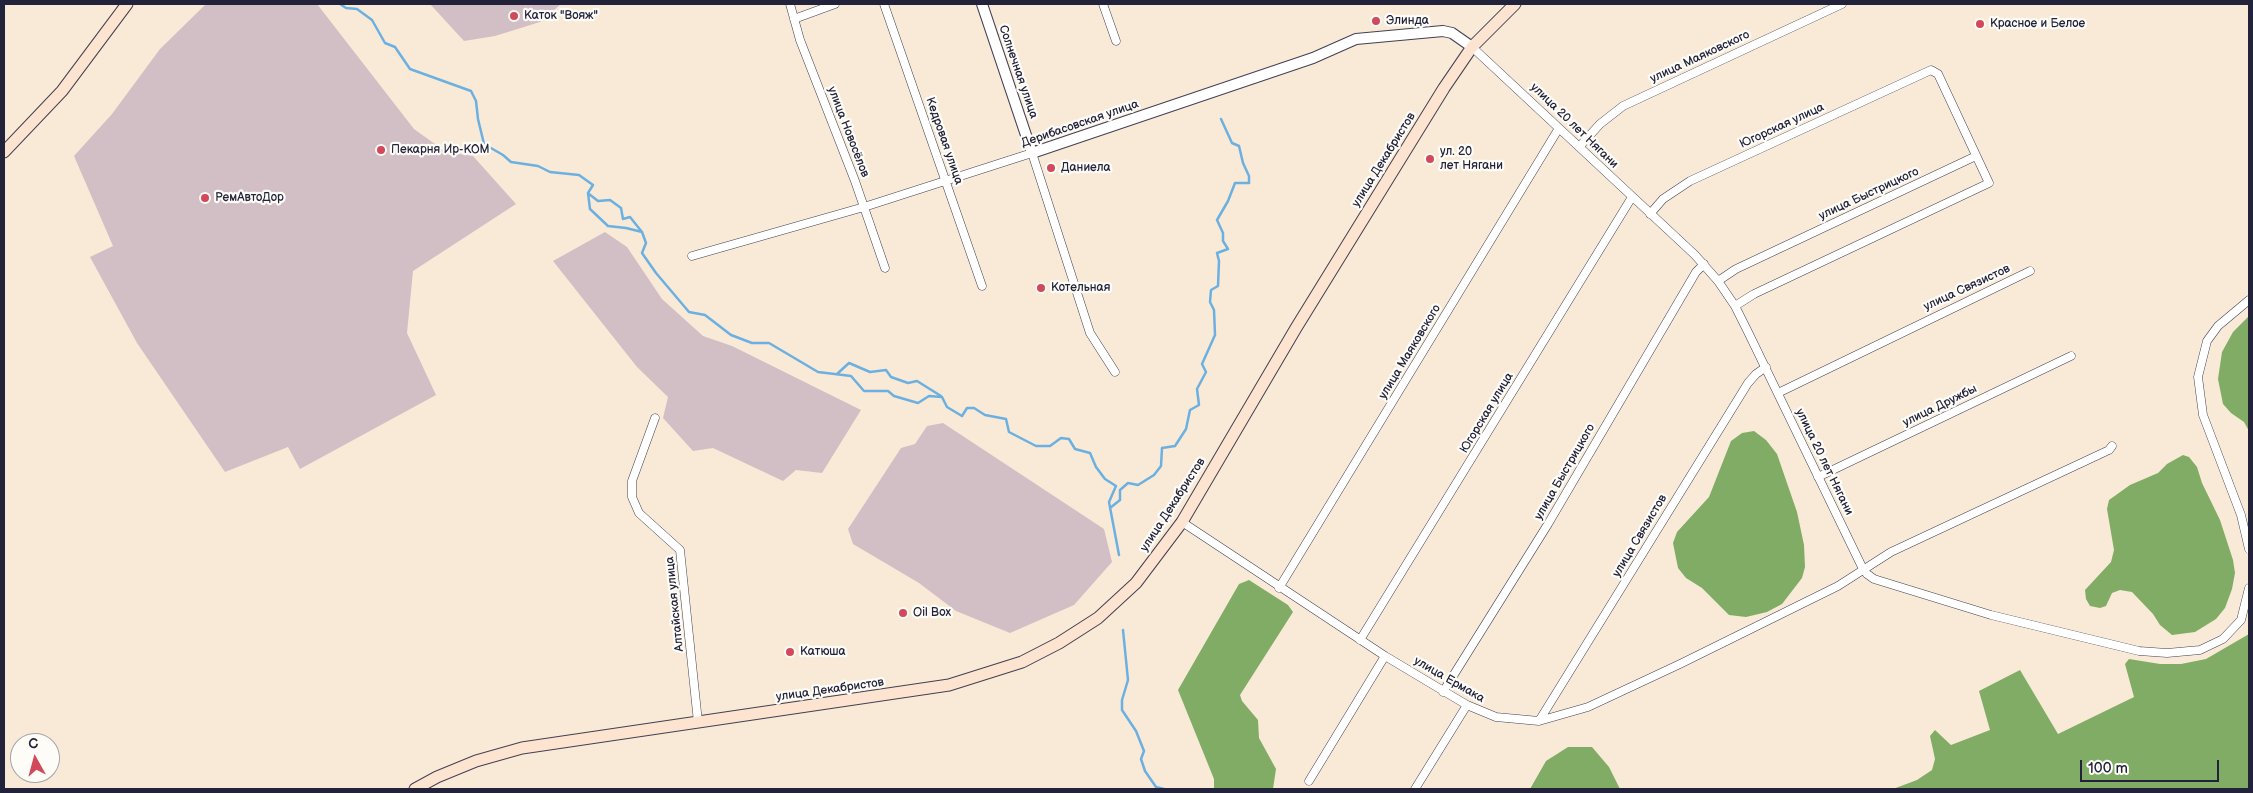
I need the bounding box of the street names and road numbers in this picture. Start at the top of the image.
street label: Солнечная улица [995,23,1041,121]
street label: улица Маяковского [1648,28,1752,86]
street label: улица 20 лет Нягани [1527,80,1621,172]
street label: улица Новосёлов [824,85,872,179]
street label: Кедровая улица [922,96,966,186]
street label: Дерибасовская улица [1020,97,1140,151]
street label: Югорская улица [1738,100,1826,152]
street label: улица Декабристов [1349,110,1419,210]
street label: улица Быстрицкого [1817,165,1921,223]
street label: улица Связистов [1921,262,2013,314]
street label: улица Маяковского [1376,302,1444,402]
street label: Югорская улица [1457,370,1517,456]
street label: улица Дружбы [1901,382,1979,430]
street label: улица 20 лет Нягани [1792,406,1856,518]
street label: улица Быстрицкого [1532,421,1598,523]
street label: улица Декабристов [1137,455,1209,555]
street label: улица Связистов [1610,492,1670,580]
street label: Алтайская улица [663,556,687,652]
street label: улица Ермака [1411,654,1487,706]
street label: улица Декабристов [775,675,885,705]

